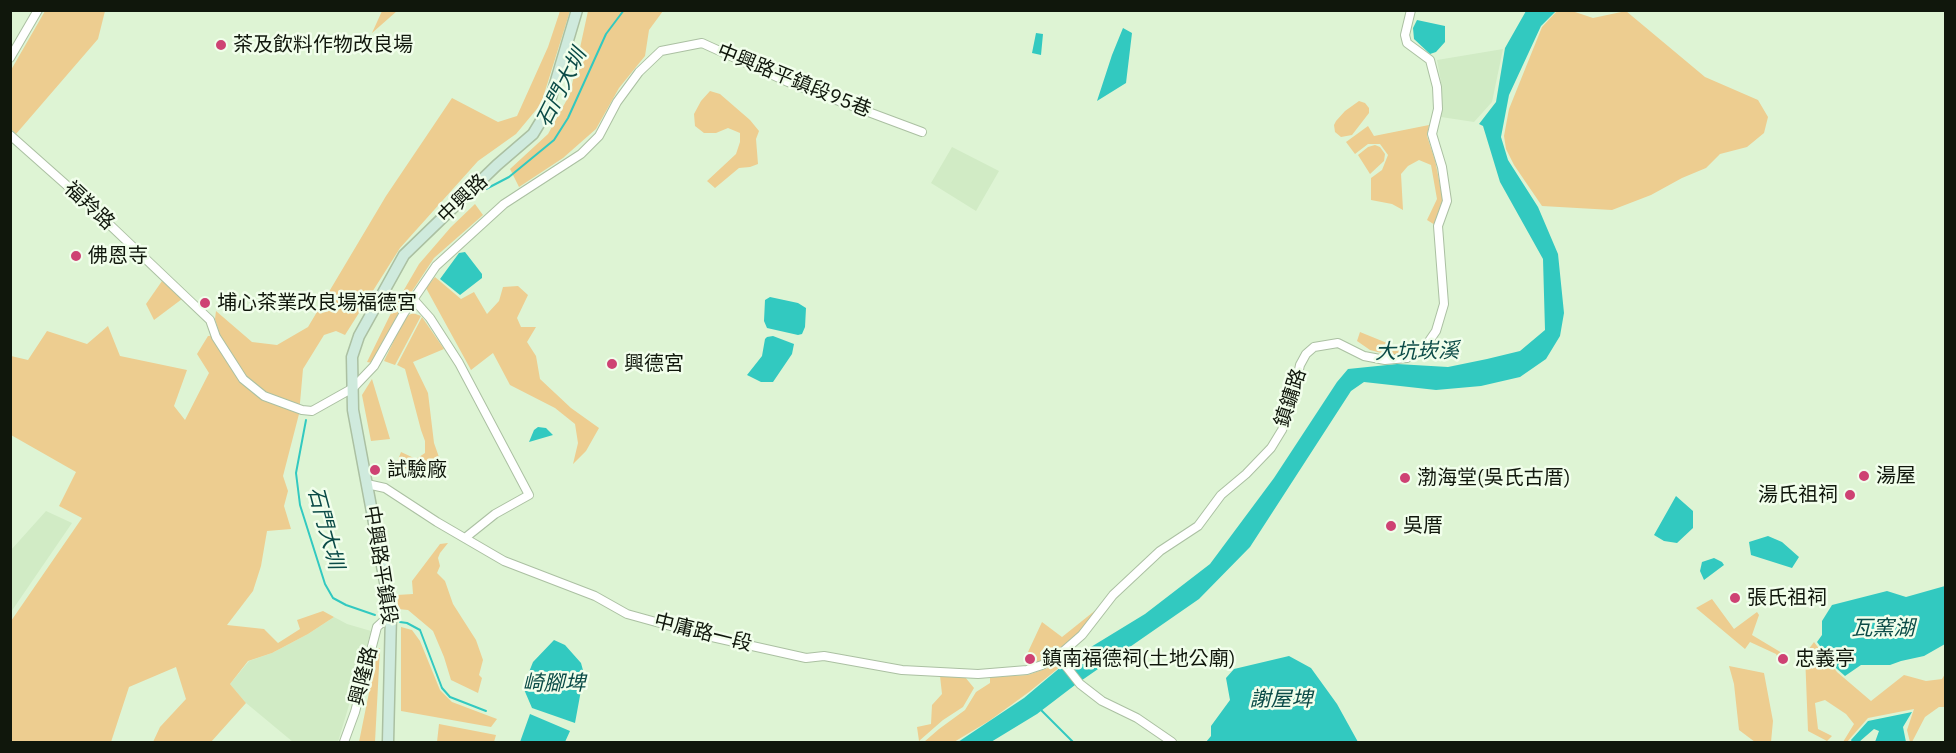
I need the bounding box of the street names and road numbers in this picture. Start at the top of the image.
street label: 中興路平鎮段95巷 [713,39,875,123]
street label: 中興路 [433,170,493,228]
street label: 福羚路 [59,177,119,235]
street label: 鎮鏞路 [1270,366,1312,430]
street label: 中興路平鎮段 [359,504,401,626]
street label: 中庸路一段 [652,609,754,657]
street label: 興隆路 [345,644,383,708]

